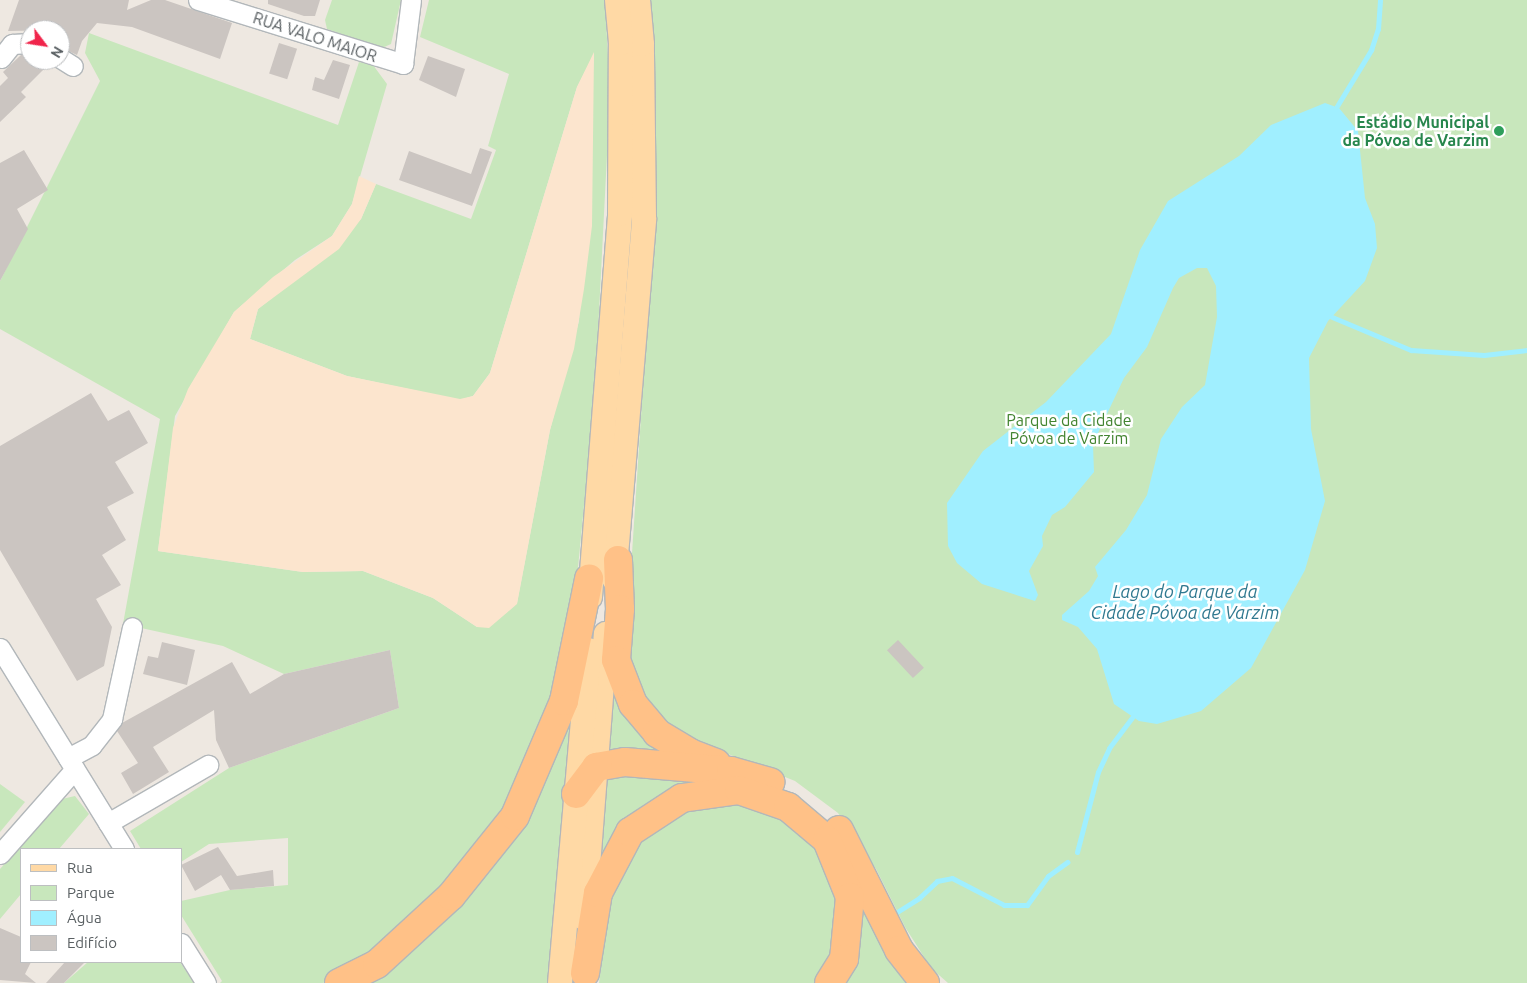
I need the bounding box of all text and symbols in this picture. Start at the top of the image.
street label: RUA VALO MAIOR [251,8,379,66]
north arrow [20,20,70,70]
text: N [47,44,67,61]
place label: Estádio Municipal da Póvoa de Varzim [1342,112,1489,150]
marker: Estádio Municipal da Póvoa de Varzim [1493,125,1505,137]
park label: Parque da Cidade Póvoa de Varzim [1006,410,1132,448]
water label: Lago do Parque da Cidade Póvoa de Varzim [1091,581,1279,624]
legend [20,848,182,963]
text: Rua [67,859,93,876]
text: Parque [67,884,115,901]
text: Água [67,909,102,926]
text: Edifício [67,934,117,951]

